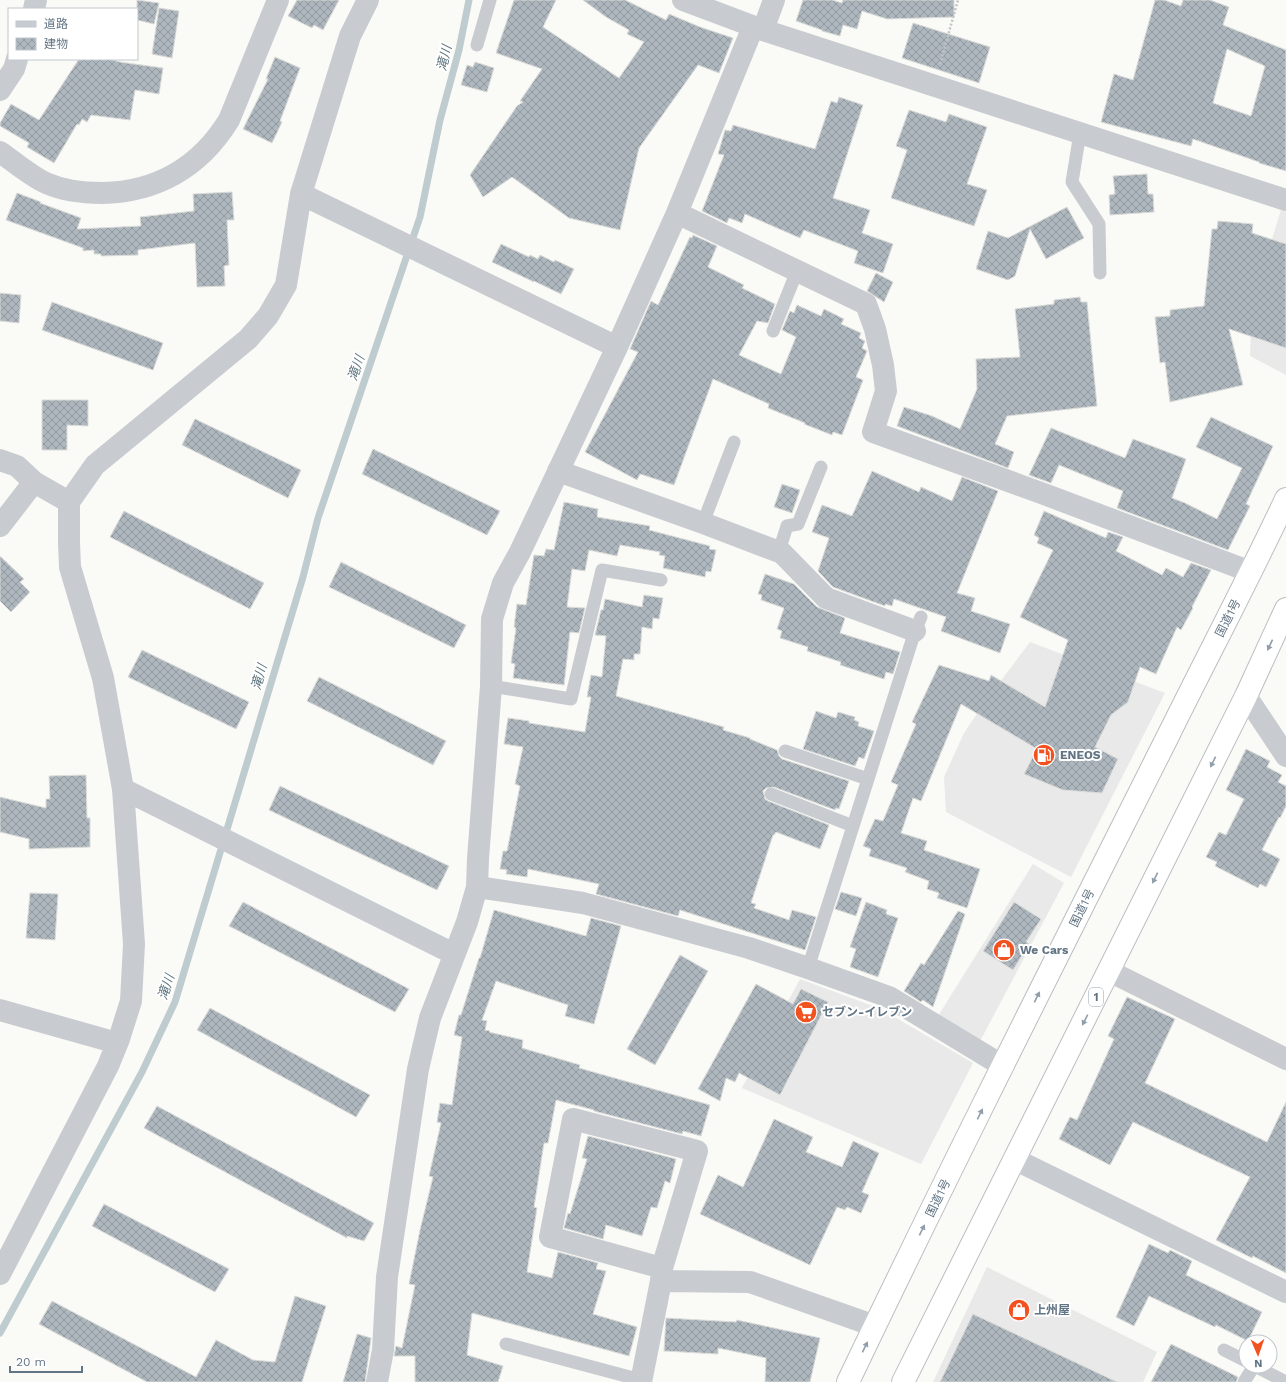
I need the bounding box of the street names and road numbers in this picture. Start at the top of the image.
street label: 国道1号 [1213,597,1243,639]
street label: 国道1号 [1067,887,1097,929]
road number: 1 [1089,988,1103,1006]
street label: 国道1号 [923,1177,953,1219]

